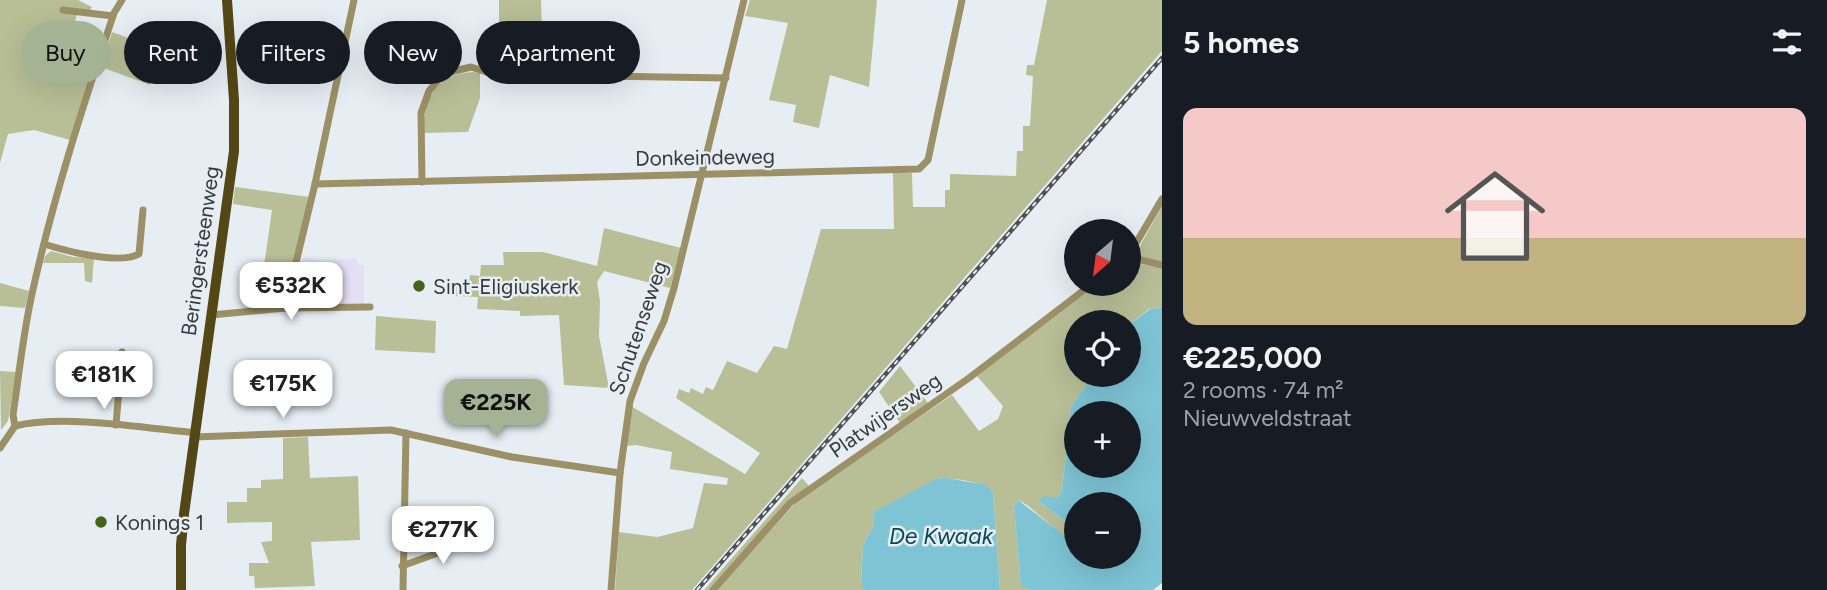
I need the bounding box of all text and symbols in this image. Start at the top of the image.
chip: Buy [21,21,110,84]
chip: Rent [124,21,222,84]
chip: Filters [236,21,350,84]
chip: New [364,21,462,84]
chip: Apartment [476,21,640,84]
icon: filters [1768,23,1806,61]
text: 5 homes [1183,24,1299,61]
street label: Donkeindeweg [635,143,775,171]
icon: home [1432,153,1558,279]
street label: Beringersteenweg [176,165,224,337]
north arrow [1064,219,1141,296]
map controls [1064,219,1141,569]
street label: Schutenseweg [603,258,673,398]
pin: €532K [242,262,340,322]
text: €532K [256,271,326,299]
place label: Sint-Eligiuskerk [433,274,579,299]
marker: Sint-Eligiuskerk [411,278,427,294]
button: locate [1064,310,1141,387]
text: €225,000 [1183,339,1322,376]
pin: €181K [55,352,153,411]
text: €181K [72,360,136,388]
pin: €175K [234,360,332,420]
street label: Platwijersweg [824,367,946,463]
text: €175K [249,369,317,397]
text: 2 rooms · 74 m² [1183,376,1344,404]
pin: €225K [447,380,545,439]
text: €225K [460,388,532,416]
button: + [1064,401,1141,478]
text: Nieuwveldstraat [1183,404,1352,432]
button: − [1064,492,1141,569]
pin: €277K [394,506,492,566]
place label: Konings 1 [115,510,204,535]
marker: Konings 1 [93,514,109,530]
text: €277K [408,515,478,543]
water label: De Kwaak [889,522,994,550]

